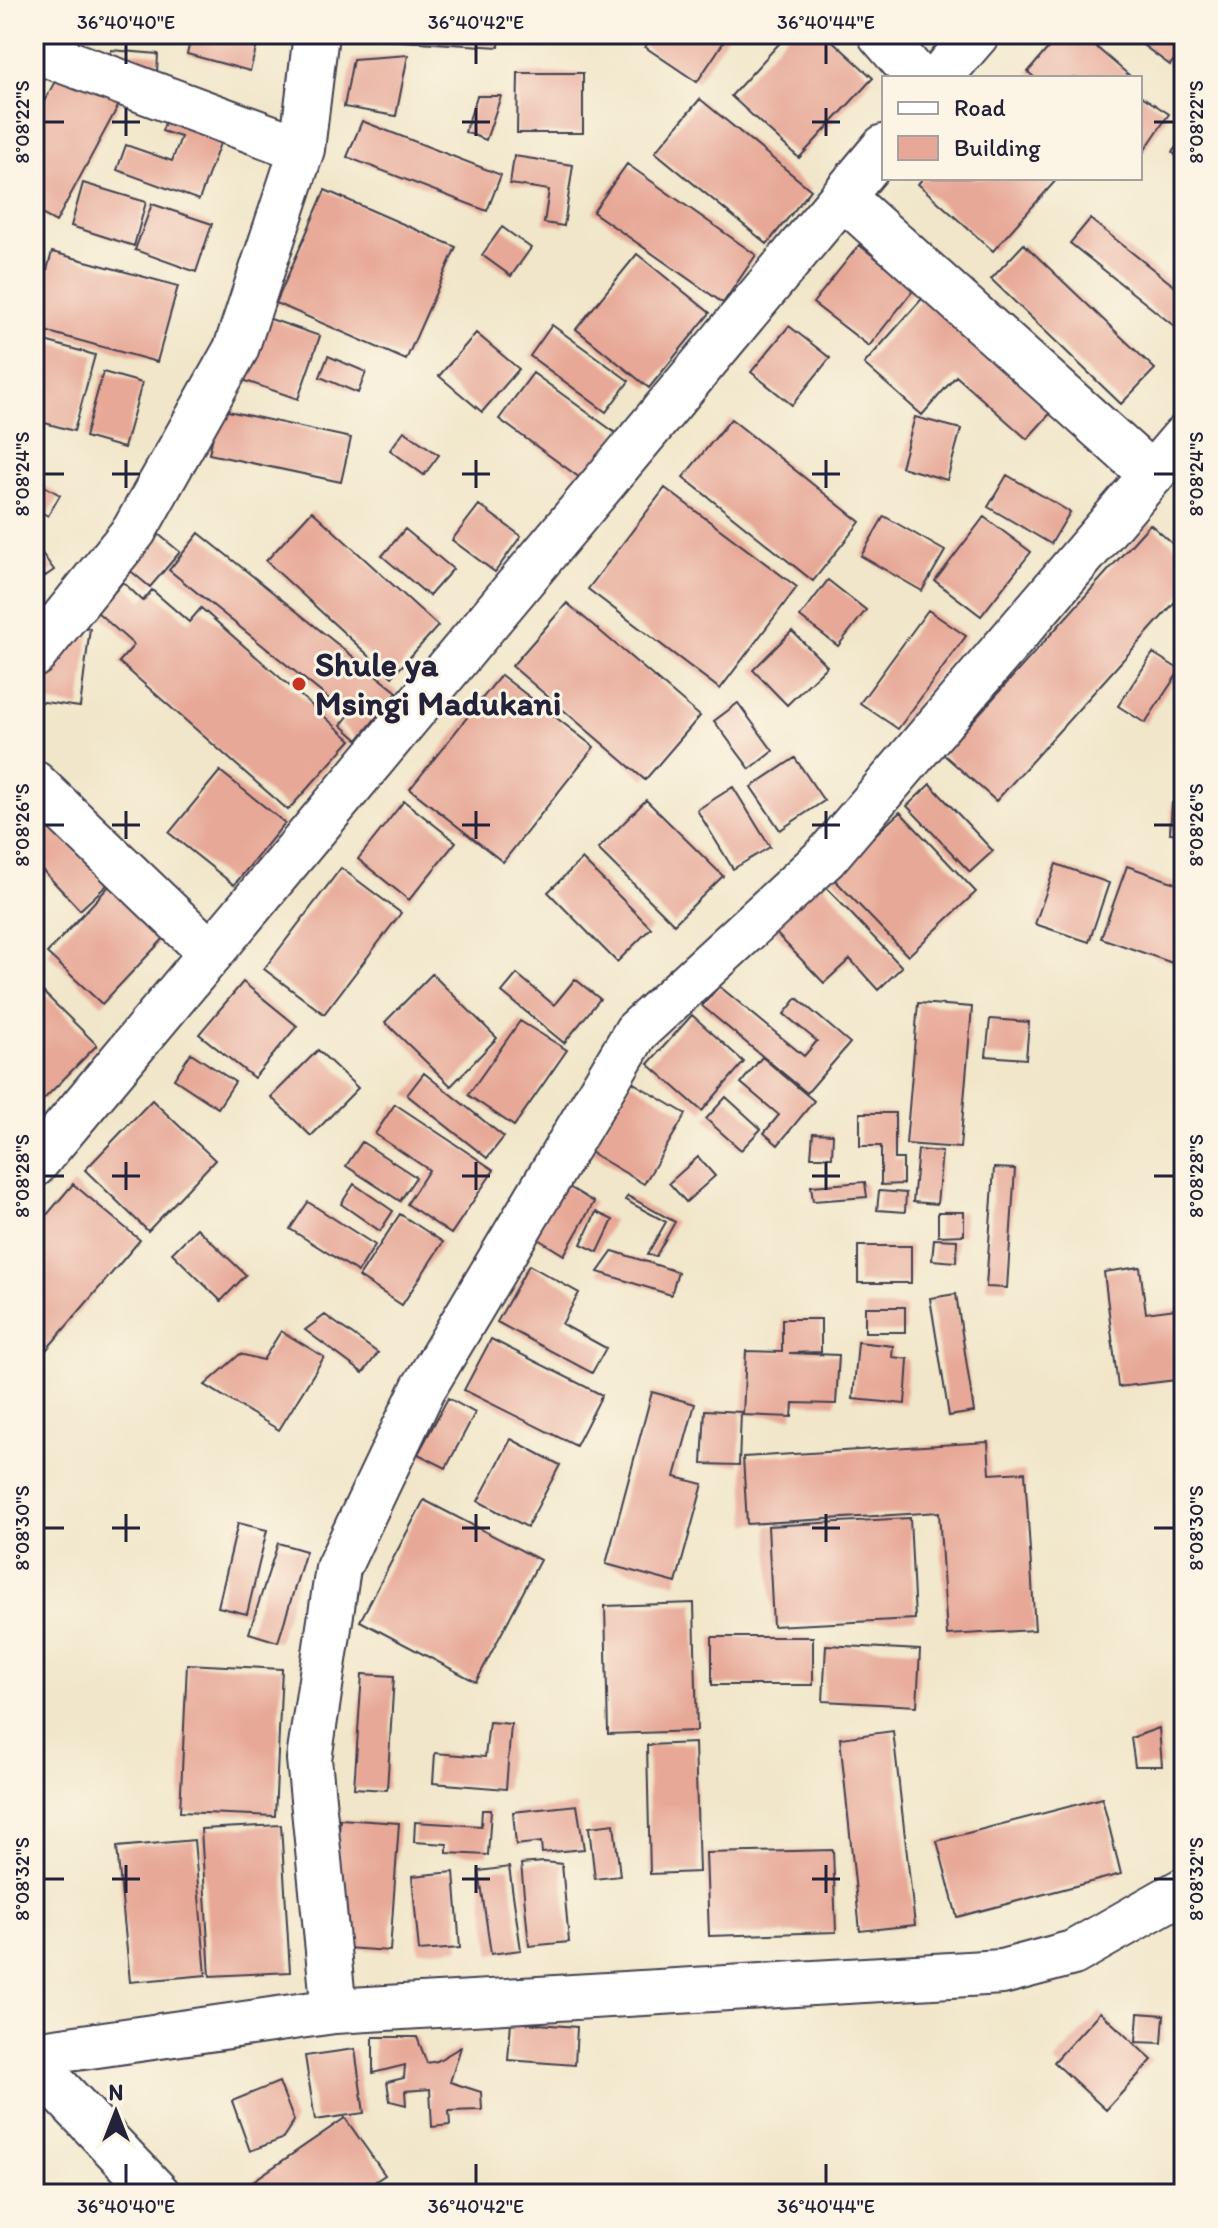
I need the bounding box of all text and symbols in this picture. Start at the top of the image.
text: 36°40'40"E [77,10,175,34]
text: 36°40'42"E [428,10,524,34]
text: 36°40'44"E [777,10,875,34]
legend [882,76,1142,180]
text: 8°08'22"S [10,80,34,164]
text: 8°08'22"S [1184,80,1208,164]
text: Road [954,93,1006,122]
text: Building [954,133,1041,162]
text: 8°08'24"S [10,432,34,516]
text: 8°08'24"S [1184,432,1208,516]
place label: Shule ya Msingi Madukani [315,644,561,724]
marker: Shule ya Msingi Madukani [290,675,308,693]
text: 8°08'26"S [10,783,34,867]
text: 8°08'26"S [1184,783,1208,867]
text: 8°08'28"S [10,1134,34,1218]
text: 8°08'28"S [1184,1134,1208,1218]
text: 8°08'30"S [10,1485,34,1571]
text: 8°08'30"S [1184,1485,1208,1571]
text: 8°08'32"S [10,1837,34,1921]
text: 8°08'32"S [1184,1837,1208,1921]
north arrow [76,2072,156,2152]
text: N [109,2079,123,2106]
text: 36°40'40"E [77,2194,175,2218]
text: 36°40'42"E [428,2194,524,2218]
text: 36°40'44"E [777,2194,875,2218]

